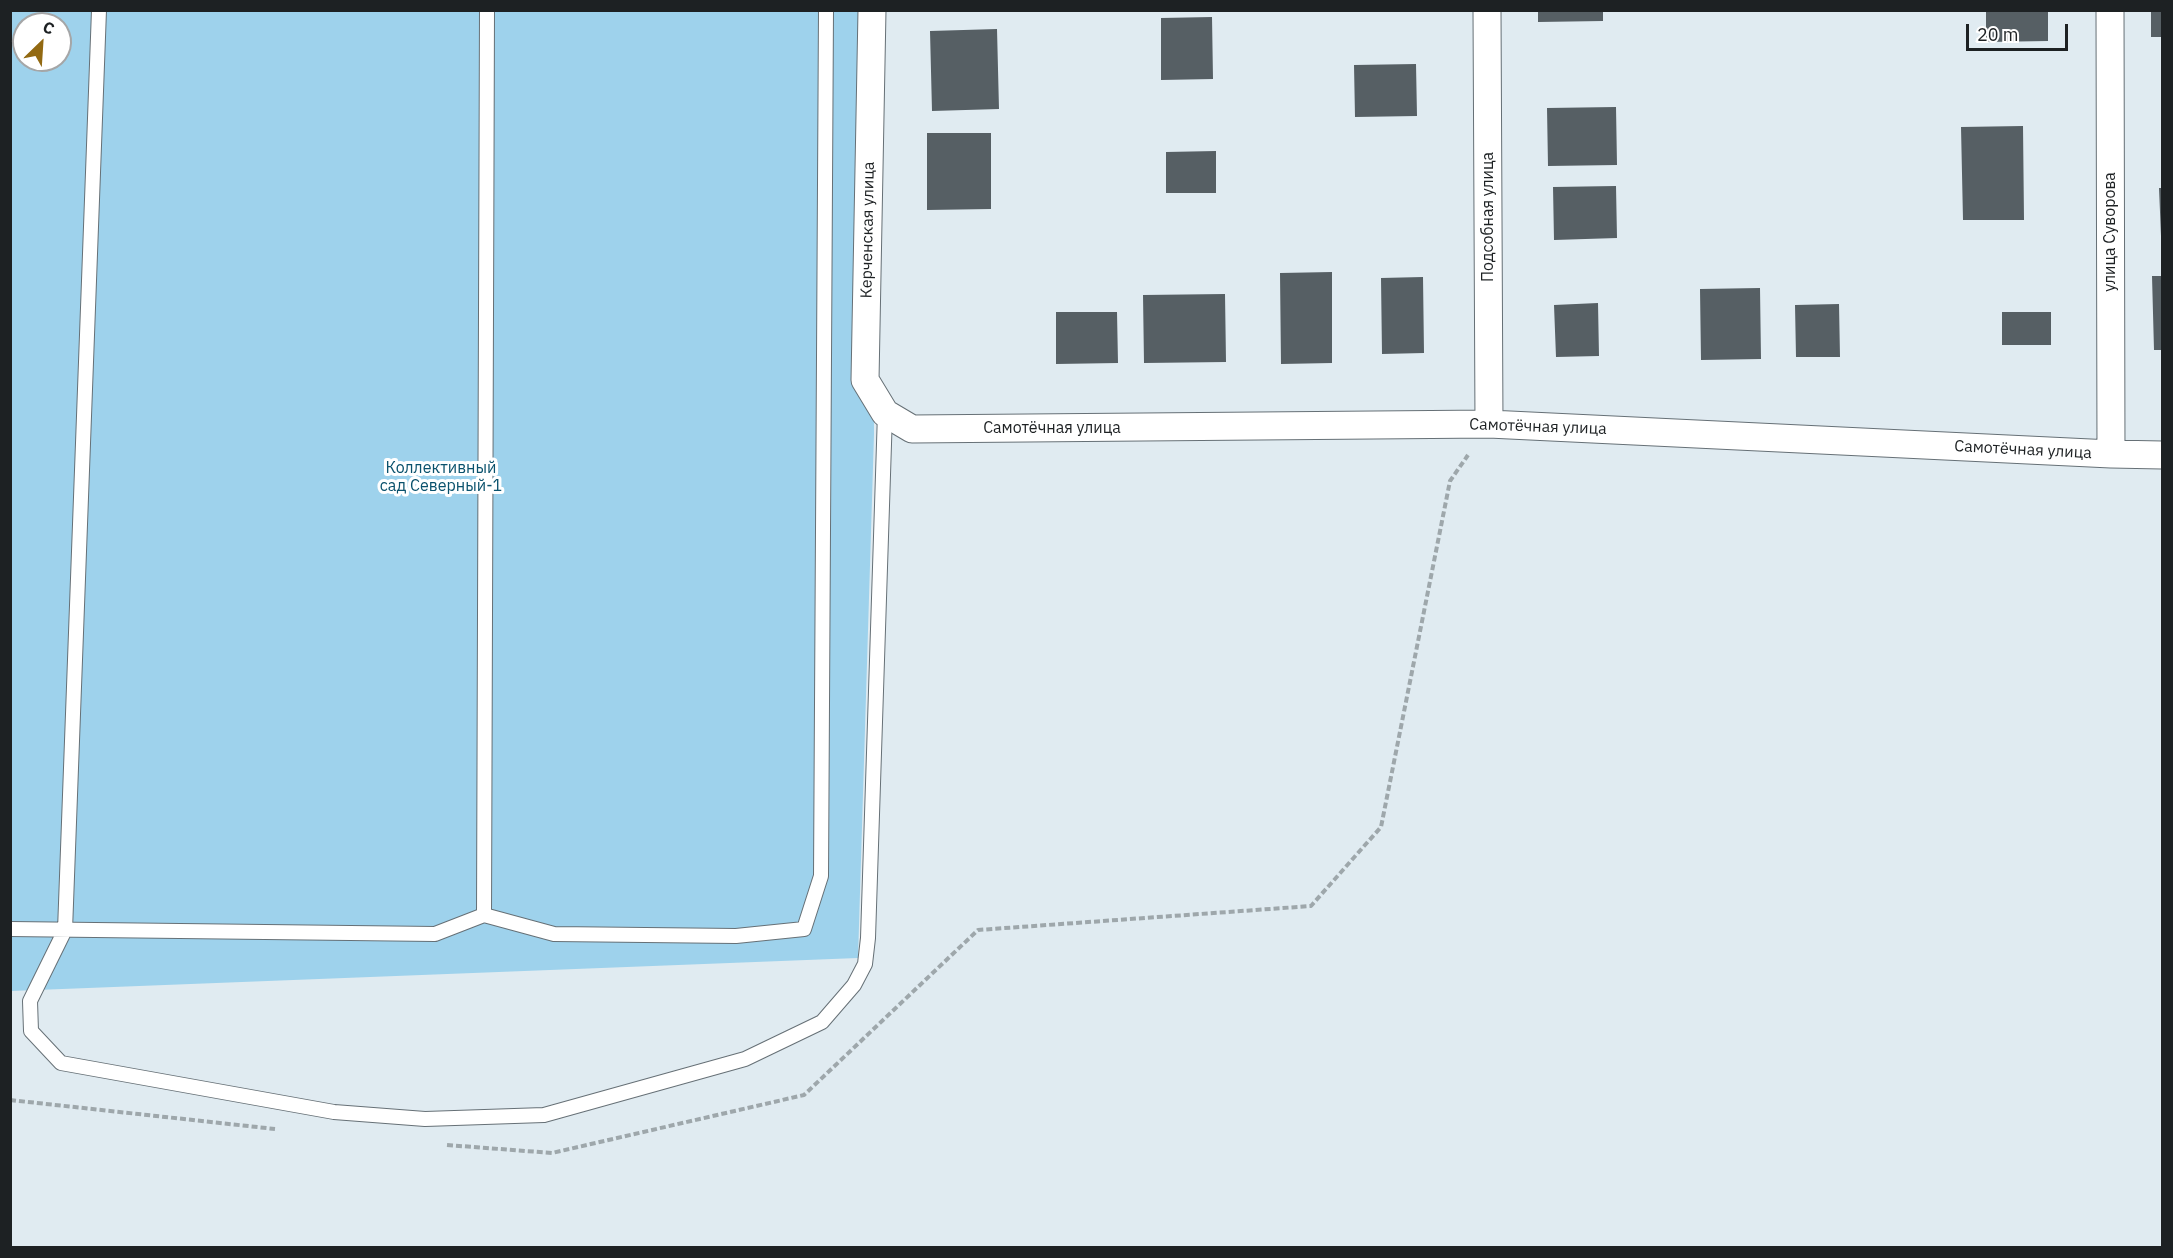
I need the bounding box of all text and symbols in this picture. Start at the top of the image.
north arrow [12,12,72,72]
scale bar [1969,12,2071,50]
text: С [40,16,58,39]
text: 20 m [1977,23,2019,46]
street label: Подсобная улица [1478,152,1498,282]
street label: Керченская улица [857,161,879,299]
street label: улица Суворова [2100,172,2120,292]
street label: Самотёчная улица [1469,415,1607,439]
street label: Самотёчная улица [983,418,1121,438]
street label: Самотёчная улица [1954,437,2092,463]
park label: Коллективный сад Северный-1 [380,458,502,496]

